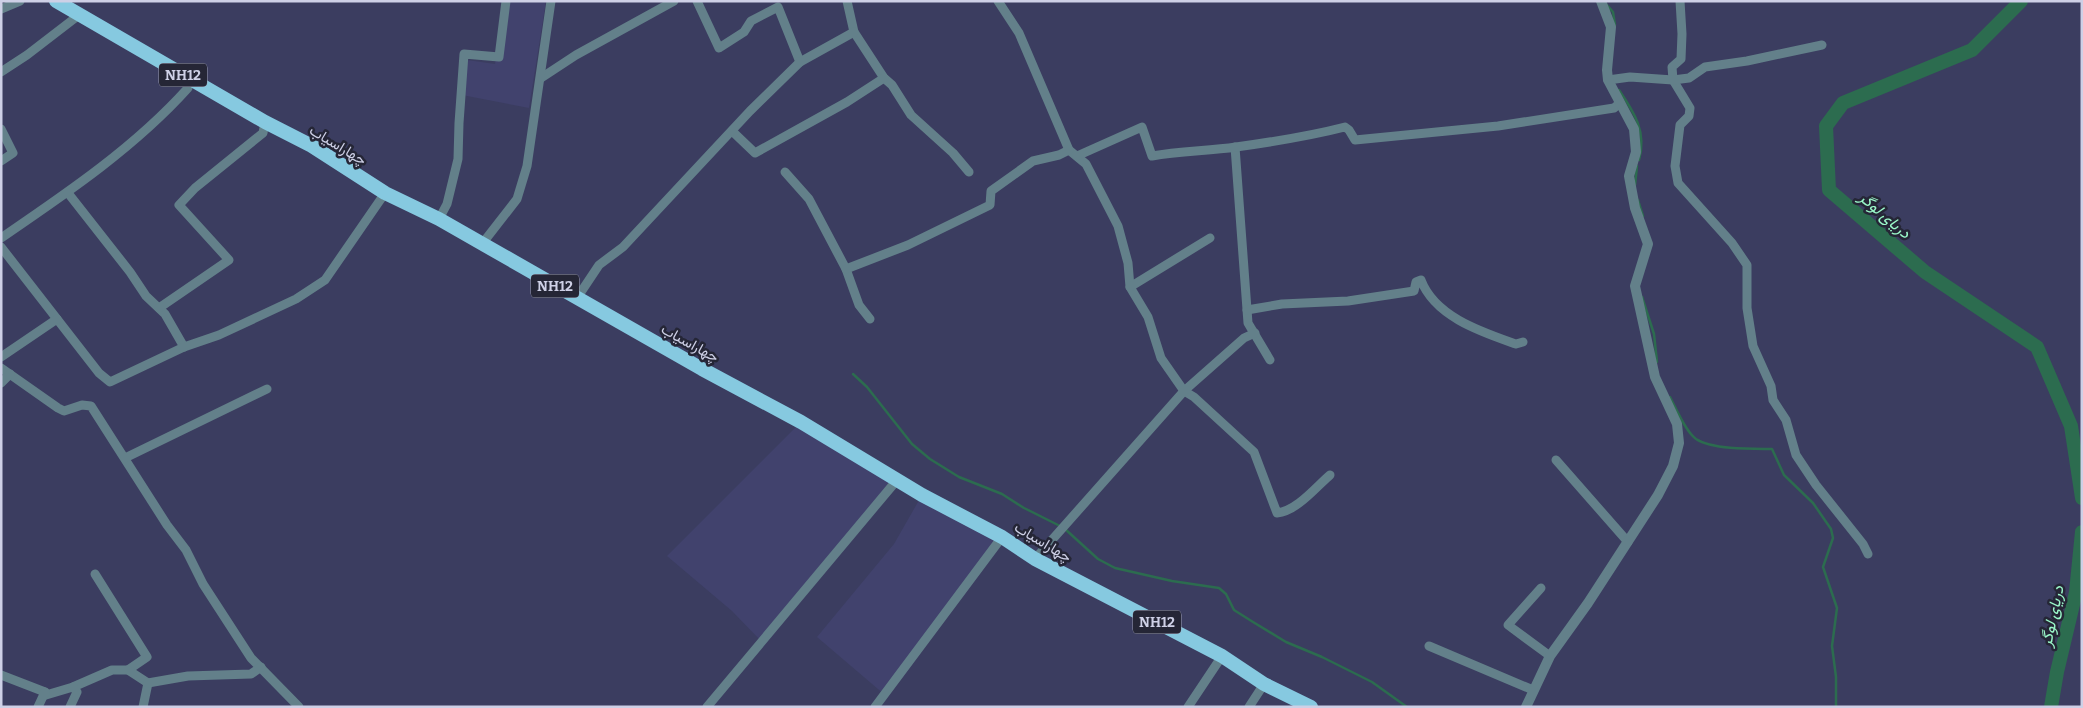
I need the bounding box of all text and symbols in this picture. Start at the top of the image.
road number: NH12 [159,64,207,86]
street label: چهاراسیاب [306,121,370,170]
water label: دریای لوگر [1854,187,1915,243]
road number: NH12 [531,274,579,298]
street label: چهاراسیاب [657,320,722,367]
street label: چهاراسیاب [1011,518,1075,567]
water label: دریای لوگر [2036,584,2069,649]
road number: NH12 [1133,610,1181,634]

